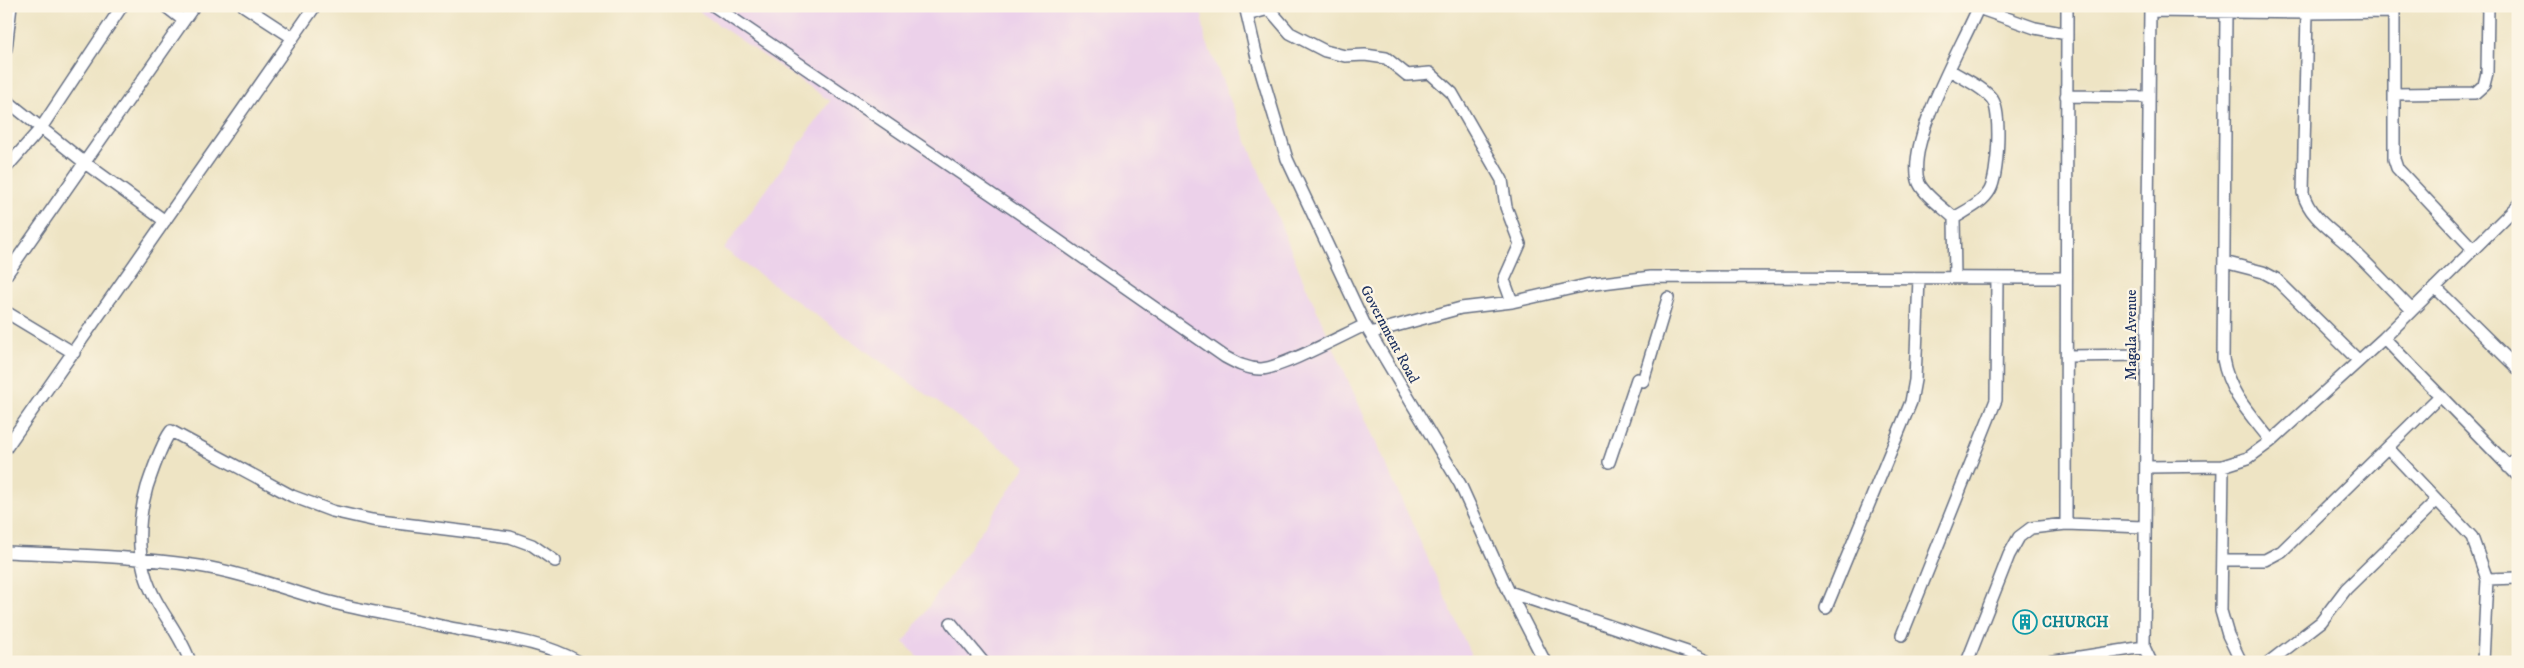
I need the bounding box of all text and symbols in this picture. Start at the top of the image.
street label: Government Road [1356,282,1424,387]
street label: Magala Avenue [2122,289,2141,381]
building icon: CHURCH [2012,609,2038,635]
place label: CHURCH [2042,613,2109,632]

